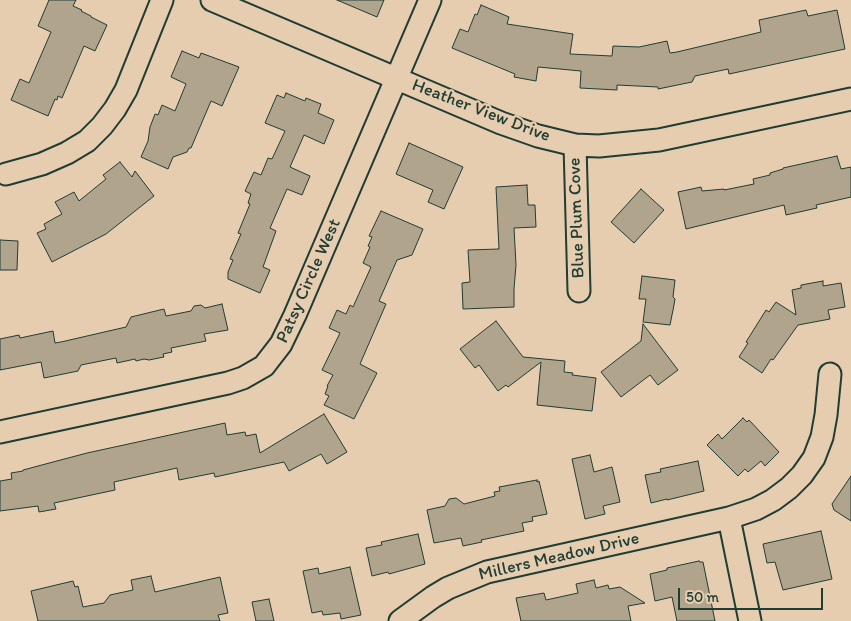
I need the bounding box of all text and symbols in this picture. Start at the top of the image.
street label: Heather View Drive [409,75,553,147]
street label: Blue Plum Cove [564,157,590,279]
street label: Patsy Circle West [272,216,346,346]
street label: Millers Meadow Drive [477,528,641,586]
scale bar [681,578,826,610]
text: 50 m [686,588,719,606]

